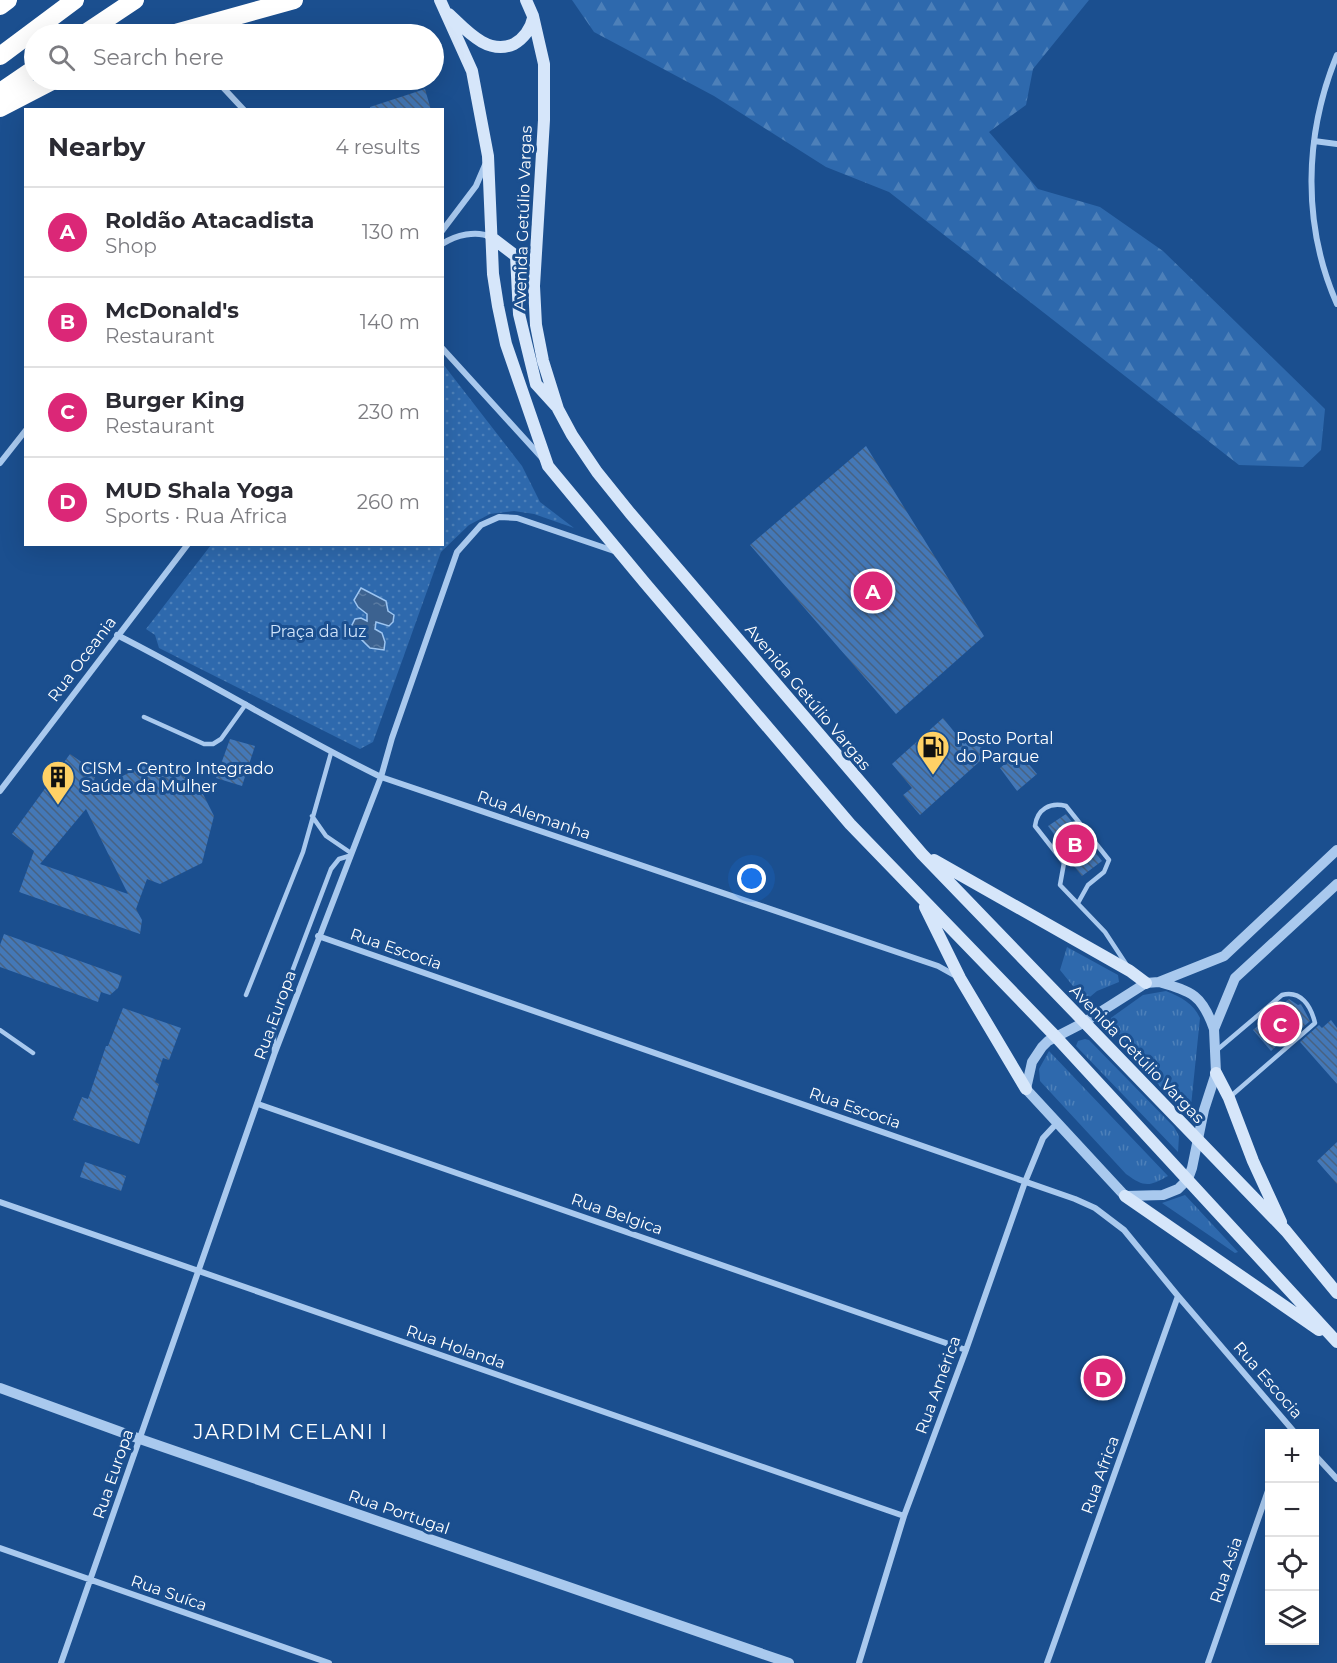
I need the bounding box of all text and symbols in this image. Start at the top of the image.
search box [24,24,444,90]
icon: search [45,41,78,74]
text: Search here [93,44,224,71]
street label: Avenida Getúlio Vargas [510,125,536,311]
text: Nearby [48,131,145,163]
text: 4 results [335,135,420,159]
text: Roldão Atacadista [105,207,314,234]
text: A [60,220,75,244]
text: 130 m [362,220,420,244]
text: Shop [105,234,157,258]
text: McDonald's [105,297,239,324]
text: B [60,310,75,334]
text: 140 m [360,310,420,334]
text: Restaurant [105,324,215,348]
text: Burger King [105,387,245,414]
text: C [60,400,75,424]
text: 230 m [358,400,420,424]
text: Restaurant [105,414,215,438]
text: MUD Shala Yoga [105,477,294,504]
text: D [59,490,76,514]
text: 260 m [357,490,420,514]
text: Sports · Rua Africa [105,504,288,528]
pin: A [854,568,892,614]
street label: Rua Oceania [44,613,120,705]
street label: Avenida Getúlio Vargas [741,620,875,774]
park label: Praça da luz [270,622,366,641]
fuel station icon: Posto Portal do Parque [915,729,951,776]
place label: Posto Portal do Parque [956,729,1053,766]
building icon: CISM - Centro Integrado Saúde da Mulher [40,759,76,806]
place label: CISM - Centro Integrado Saúde da Mulher [81,759,274,796]
street label: Rua Alemanha [475,787,593,843]
pin: B [1056,822,1094,866]
your location [737,864,766,893]
street label: Rua Escocia [348,924,444,974]
street label: Rua Europa [250,968,300,1062]
street label: Avenida Getúlio Vargas [1066,981,1208,1127]
pin: C [1260,1002,1300,1046]
street label: Rua Escocia [807,1083,903,1133]
street label: Rua Belgica [569,1189,665,1239]
street label: Rua Holanda [404,1321,508,1373]
street label: Rua América [911,1333,965,1437]
street label: Rua Escocia [1229,1338,1307,1422]
pin: D [1084,1356,1122,1400]
district label: JARDIM CELANI I [192,1420,389,1444]
street label: Rua Europa [89,1427,137,1521]
map controls [1265,1429,1319,1645]
button: + [1265,1429,1319,1483]
street label: Rua Africa [1077,1433,1123,1517]
button: − [1265,1483,1319,1537]
street label: Rua Portugal [346,1486,452,1538]
street label: Rua Asia [1206,1534,1246,1606]
button: locate [1265,1537,1319,1591]
street label: Rua Suíca [128,1571,210,1615]
button: layers [1265,1591,1319,1645]

